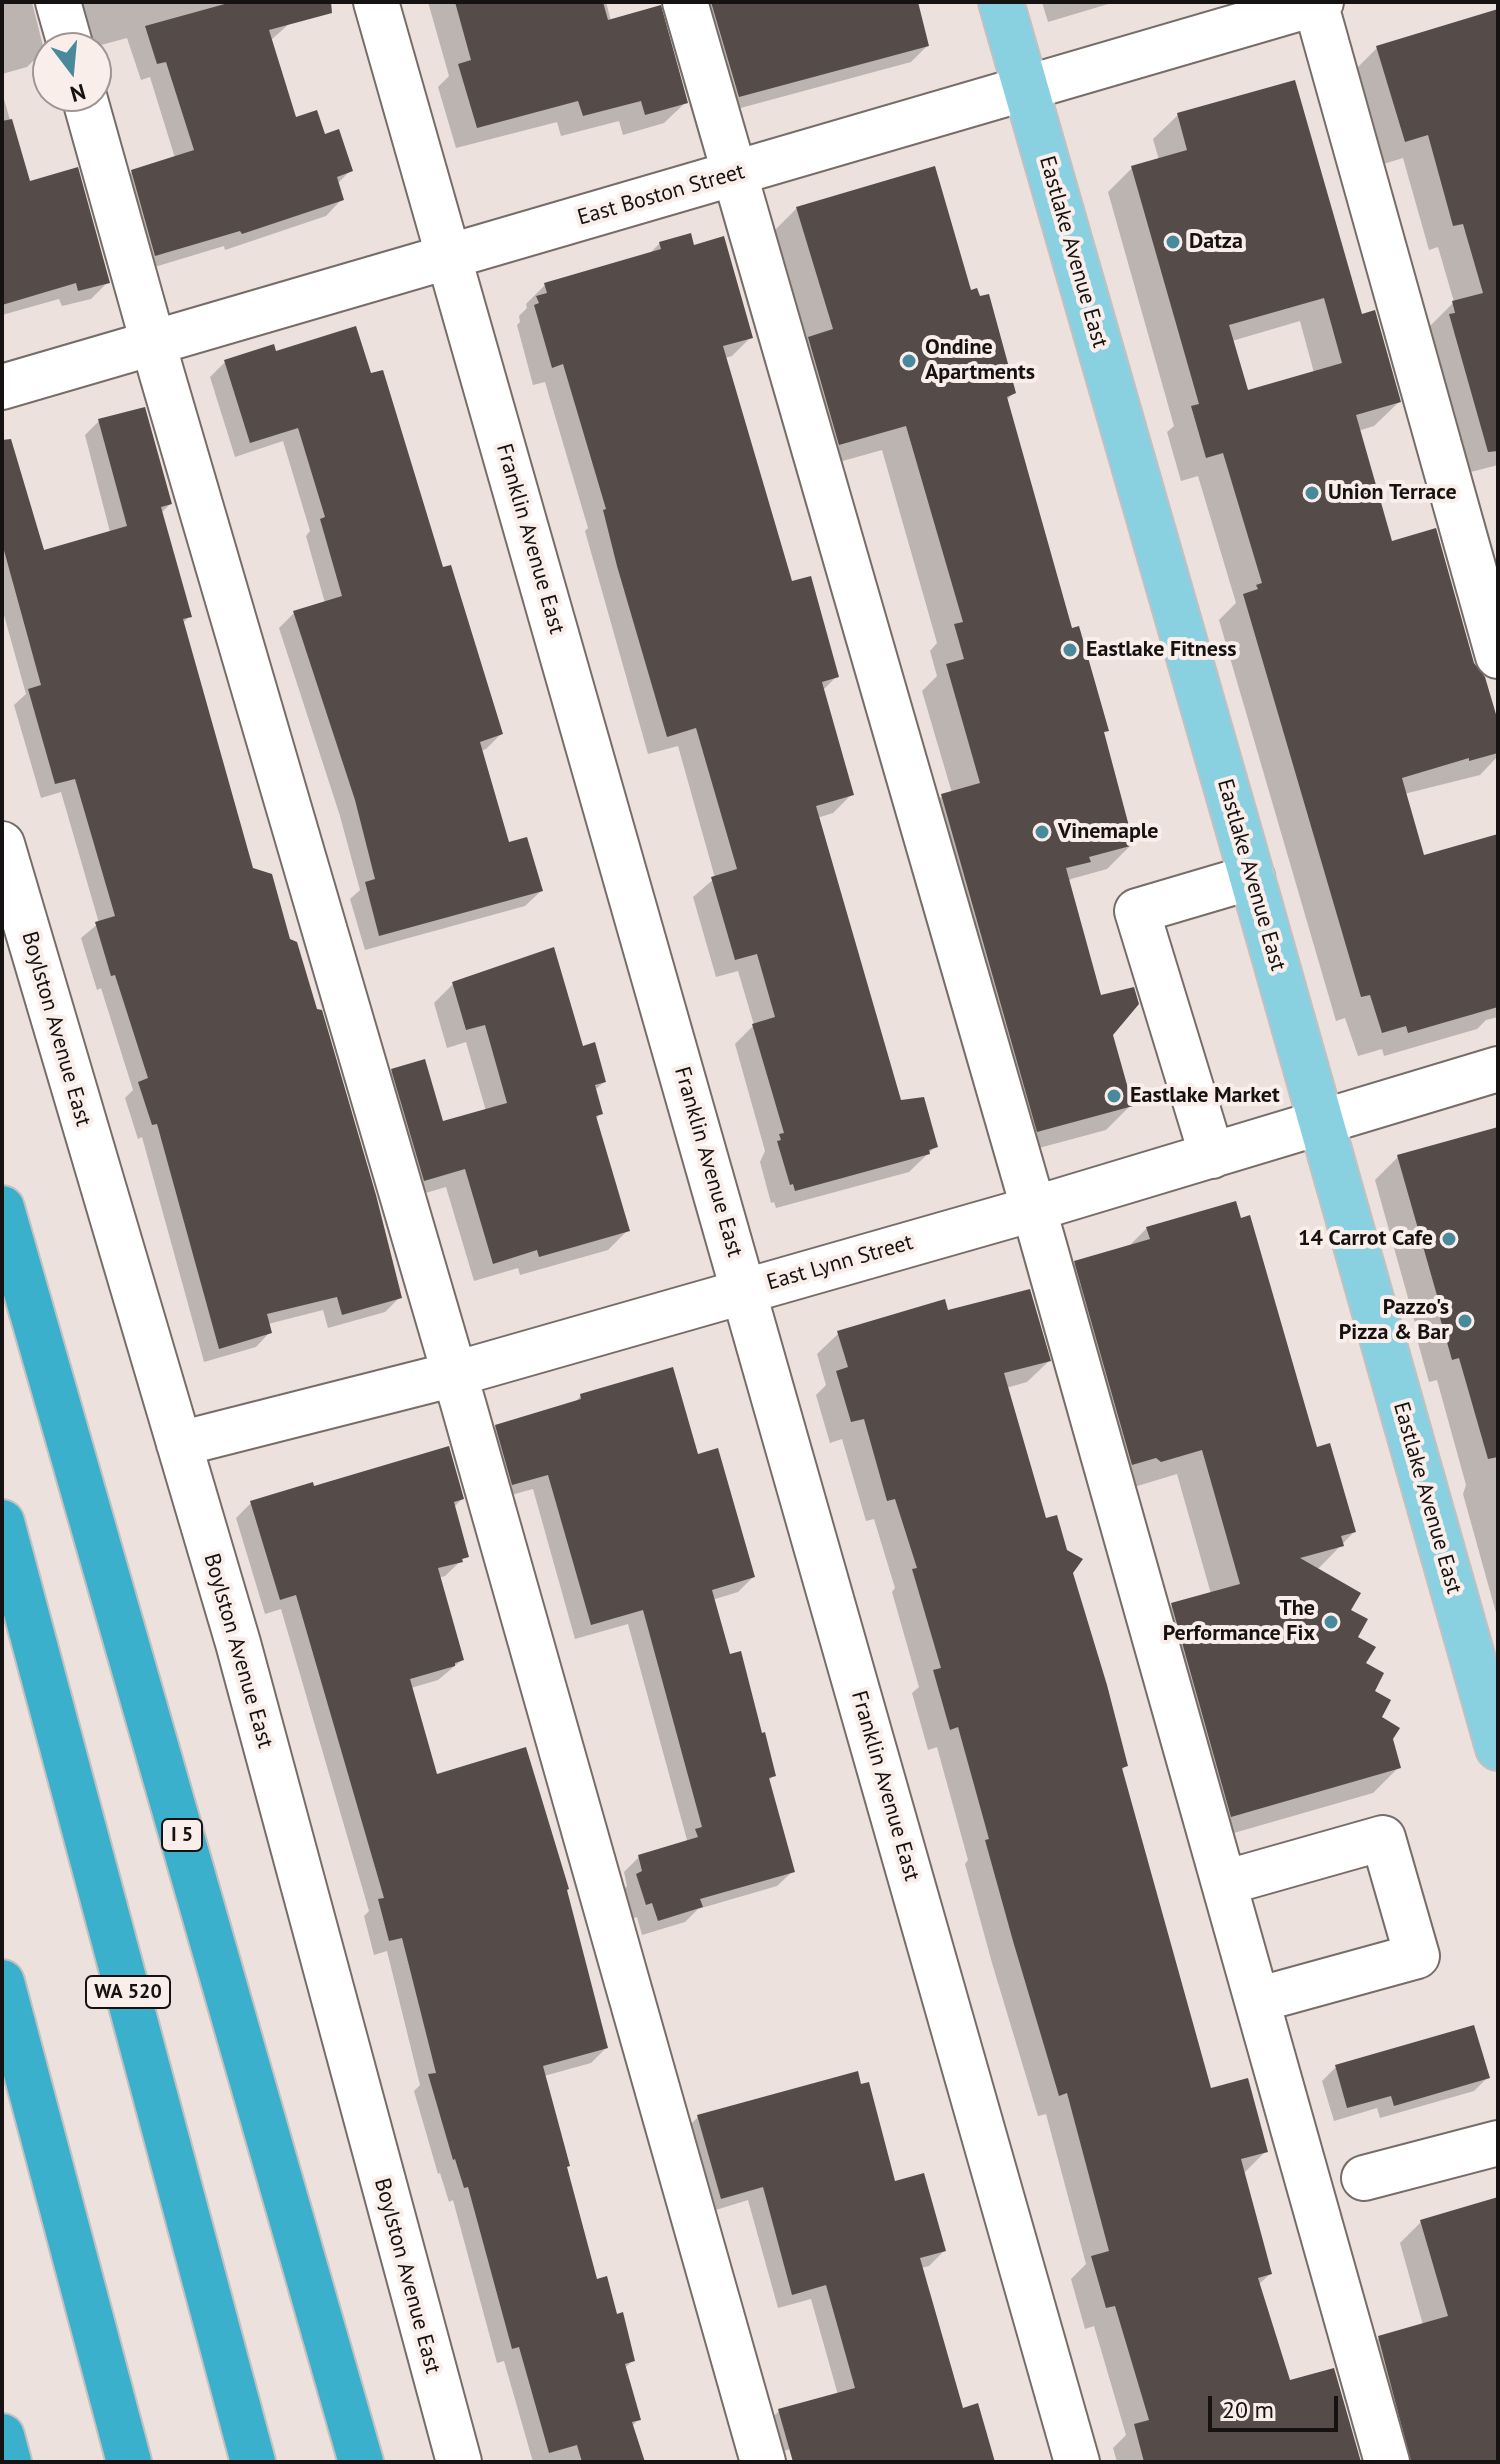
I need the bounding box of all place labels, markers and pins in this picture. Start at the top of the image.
place label: Datza [1189,229,1243,255]
marker: Datza [1164,233,1182,251]
place label: Ondine Apartments [925,335,1035,386]
marker: Ondine Apartments [900,352,918,370]
place label: Union Terrace [1328,480,1457,506]
marker: Union Terrace [1303,484,1321,502]
place label: Eastlake Fitness [1086,637,1237,663]
marker: Eastlake Fitness [1061,641,1079,659]
place label: Vinemaple [1058,819,1158,845]
marker: Vinemaple [1033,823,1051,841]
place label: Eastlake Market [1130,1083,1280,1109]
marker: Eastlake Market [1105,1087,1123,1105]
place label: 14 Carrot Cafe [1298,1226,1433,1252]
marker: 14 Carrot Cafe [1440,1230,1458,1248]
place label: Pazzo's Pizza & Bar [1339,1295,1449,1346]
marker: Pazzo's Pizza & Bar [1456,1312,1474,1330]
place label: The Performance Fix [1163,1596,1315,1648]
marker: The Performance Fix [1322,1613,1340,1631]

